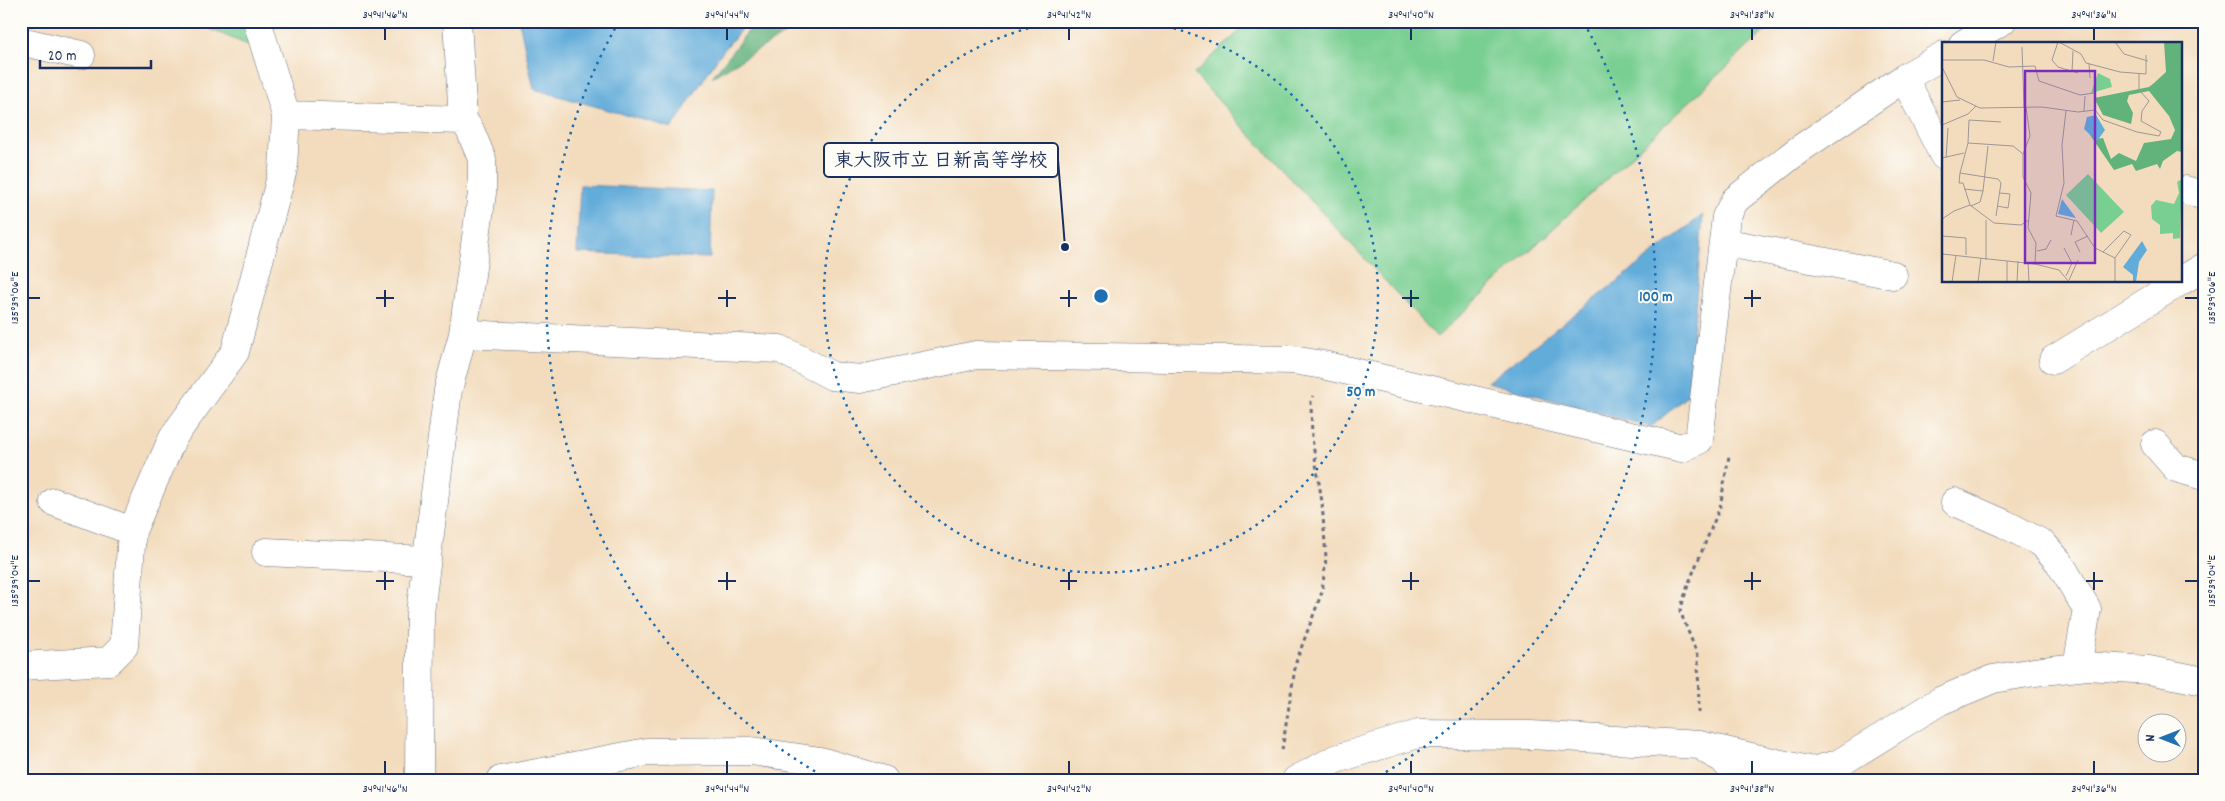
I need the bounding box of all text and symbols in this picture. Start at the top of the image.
text: 34°41'46"N [362,7,408,24]
text: 34°41'44"N [705,7,749,24]
text: 34°41'42"N [1047,7,1091,24]
text: 34°41'40"N [1388,7,1434,24]
text: 34°41'38"N [1730,7,1774,24]
text: 34°41'36"N [2071,7,2117,24]
scale bar [40,38,151,70]
inset map [1942,42,2182,282]
text: 20 m [48,46,76,68]
callout: 東大阪市立 日新高等学校 [824,143,1058,177]
text: 東大阪市立 日新高等学校 [834,149,1048,176]
text: 135°39'06"E [7,271,24,324]
text: 135°39'06"E [2204,271,2221,324]
centre of rings [1092,287,1110,305]
text: 100 m [1639,287,1673,309]
text: 50 m [1347,382,1375,404]
text: 135°39'04"E [7,555,24,607]
text: 135°39'04"E [2204,555,2221,607]
north arrow [2138,714,2188,764]
text: N [2141,734,2161,741]
text: 34°41'46"N [362,781,408,798]
text: 34°41'44"N [705,781,749,798]
text: 34°41'42"N [1047,781,1091,798]
text: 34°41'40"N [1388,781,1434,798]
text: 34°41'38"N [1730,781,1774,798]
text: 34°41'36"N [2071,781,2117,798]

